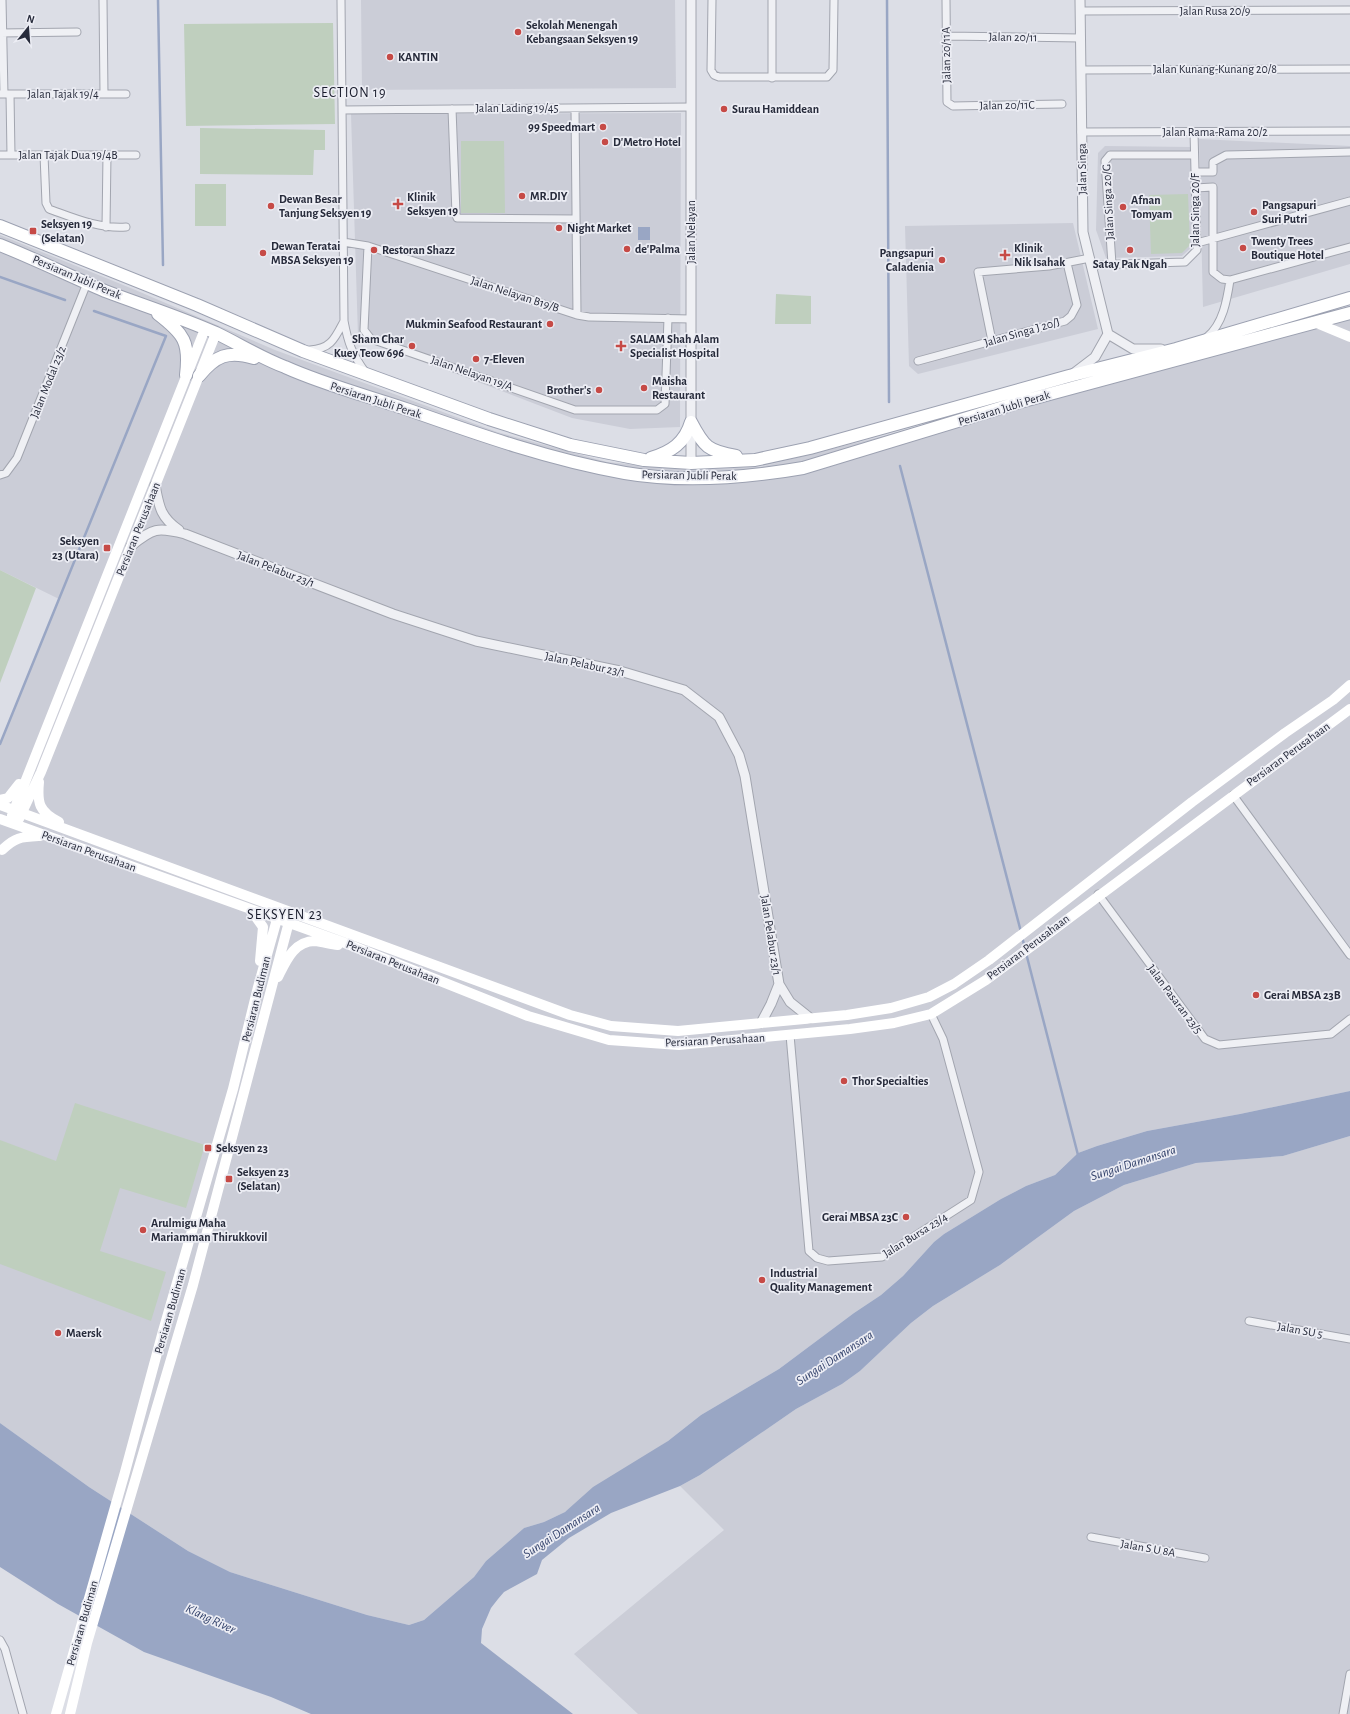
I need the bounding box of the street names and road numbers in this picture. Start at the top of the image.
street label: Jalan Rusa 20/9 [1180,5,1251,17]
street label: Jalan 20/11A [940,27,952,83]
street label: Jalan 20/11 [988,31,1038,43]
street label: Jalan Kunang-Kunang 20/8 [1153,63,1277,75]
street label: Jalan Tajak 19/4 [27,88,99,101]
street label: Jalan 20/11C [979,99,1035,111]
street label: Jalan Lading 19/45 [475,102,559,114]
street label: Jalan Rama-Rama 20/2 [1162,126,1268,138]
street label: Jalan Singa [1076,143,1088,195]
street label: Jalan Tajak Dua 19/4B [18,149,118,162]
street label: Jalan Singa 20/G [1100,164,1116,240]
street label: Jalan Singa 20/F [1189,172,1201,247]
street label: Jalan Nelayan [685,200,698,264]
street label: Persiaran Jubli Perak [31,253,124,301]
street label: Jalan Nelayan B19/B [469,274,561,315]
street label: Jalan Singa J 20/J [983,315,1061,349]
street label: Jalan Modal 23/2 [28,344,68,420]
street label: Jalan Nelayan 19/A [429,353,515,394]
street label: Persiaran Jubli Perak [329,380,424,421]
street label: Persiaran Jubli Perak [957,388,1052,428]
street label: Persiaran Jubli Perak [641,468,737,482]
street label: Persiaran Perusahaan [114,480,162,578]
street label: Jalan Pelabur 23/1 [236,549,316,589]
street label: Jalan Pelabur 23/1 [544,650,626,678]
street label: Persiaran Perusahaan [1244,720,1332,788]
street label: Persiaran Perusahaan [40,828,138,874]
street label: Jalan Pelabur 23/1 [759,894,783,976]
street label: Persiaran Perusahaan [984,912,1072,982]
street label: Persiaran Perusahaan [344,938,442,986]
street label: Persiaran Budiman [240,955,272,1043]
street label: Jalan Pasaran 23/5 [1145,962,1205,1036]
street label: Persiaran Perusahaan [665,1031,765,1049]
street label: Jalan Bursa 23/4 [881,1210,950,1260]
street label: Persiaran Budiman [152,1267,188,1355]
street label: Jalan SU 5 [1276,1320,1324,1340]
street label: Jalan S U 8A [1120,1537,1176,1559]
street label: Persiaran Budiman [64,1579,100,1667]

